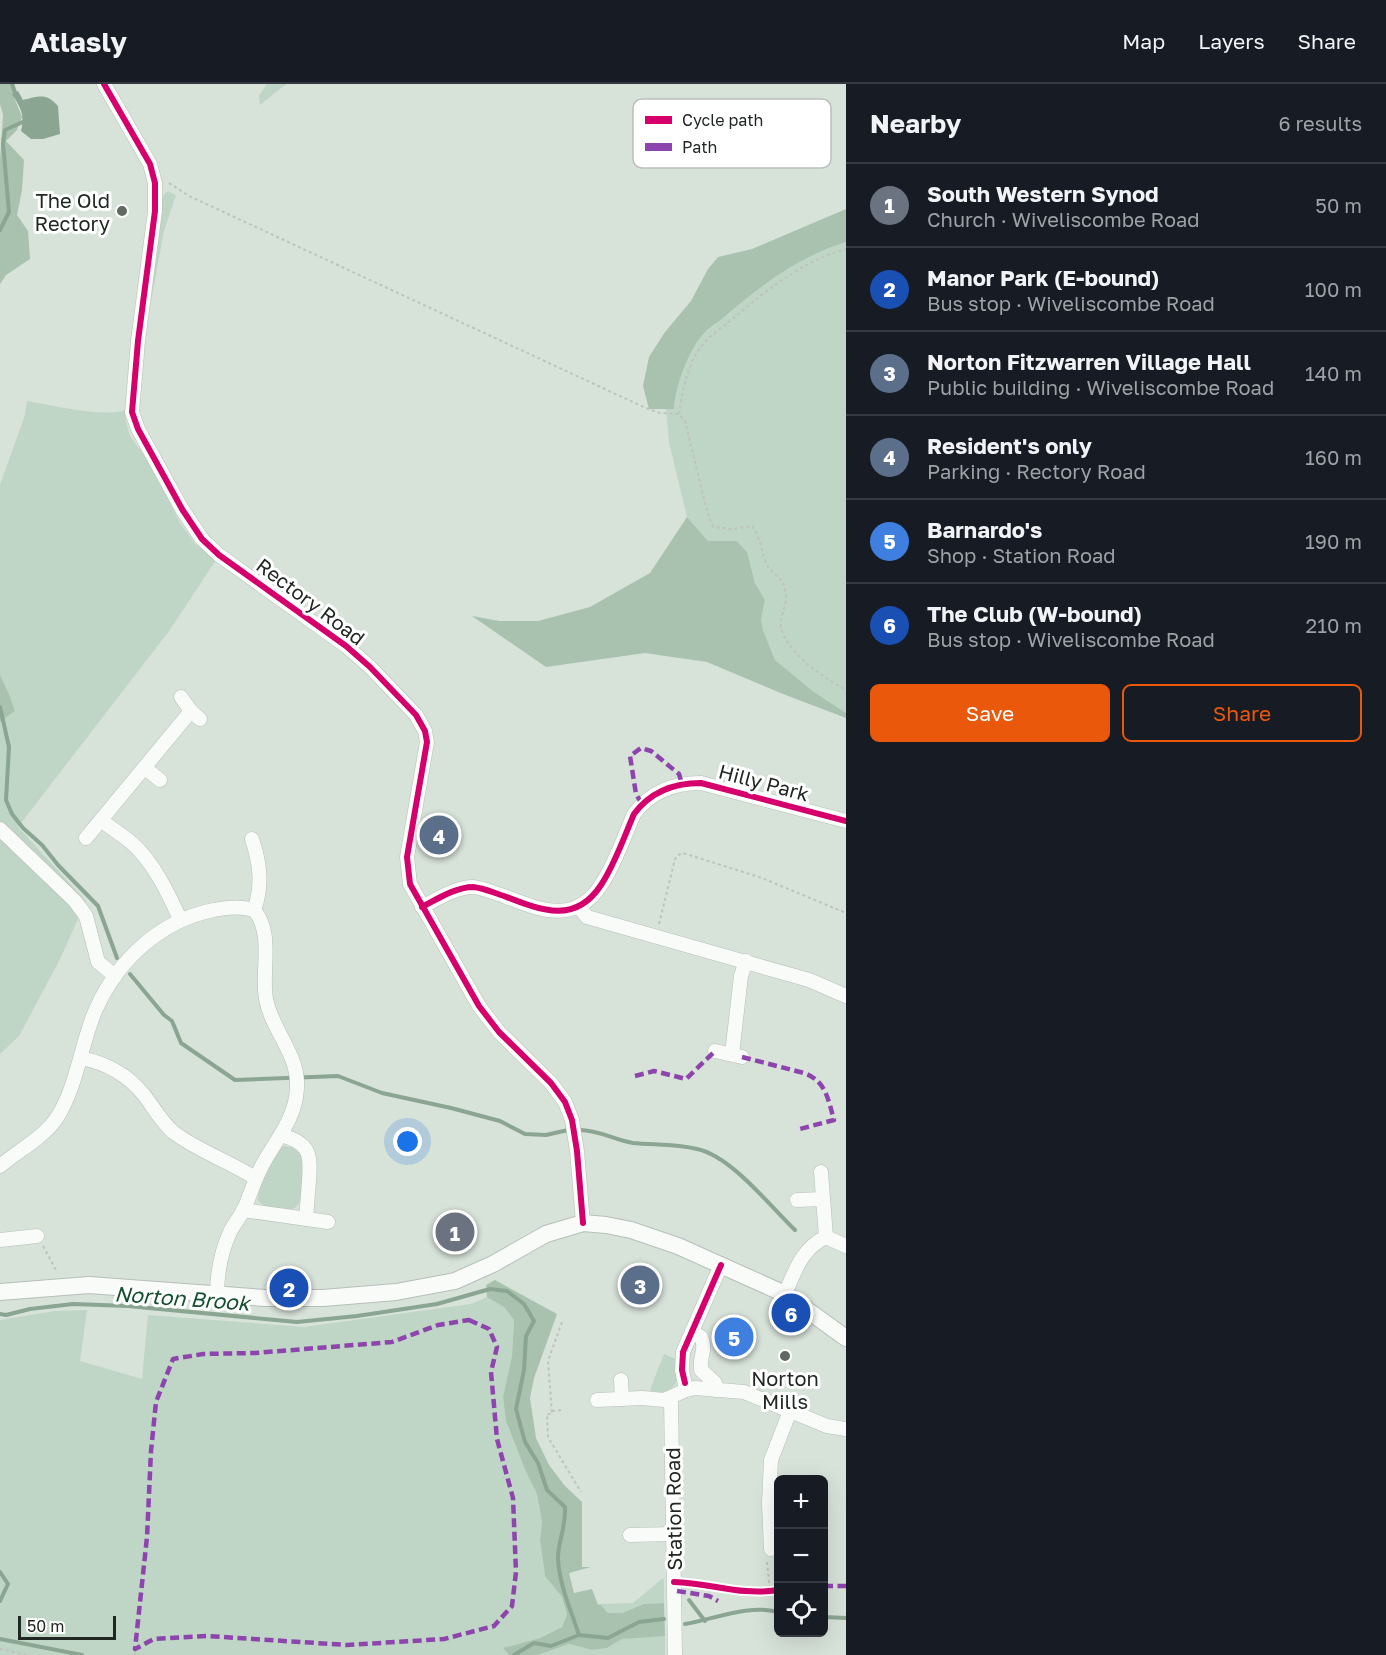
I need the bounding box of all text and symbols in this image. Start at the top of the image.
text: Atlasly [30,25,127,58]
text: Map [1122,28,1165,54]
text: Layers [1198,28,1265,54]
text: Share [1298,28,1356,54]
legend [633,99,831,168]
text: Nearby [870,108,961,139]
text: Cycle path [682,110,763,130]
text: 6 results [1278,111,1362,135]
text: Path [682,137,717,157]
text: South Western Synod [927,180,1159,207]
place label: The Old Rectory [35,188,110,235]
text: 1 [884,193,895,217]
text: 50 m [1315,193,1362,217]
marker: The Old Rectory [115,204,129,218]
text: Church · Wiveliscombe Road [927,207,1200,231]
text: Manor Park (E-bound) [927,264,1159,291]
text: 2 [883,277,896,301]
text: 100 m [1305,277,1362,301]
text: Bus stop · Wiveliscombe Road [927,291,1215,315]
text: Norton Fitzwarren Village Hall [927,348,1251,375]
text: 3 [883,361,896,385]
text: 140 m [1305,361,1362,385]
text: Public building · Wiveliscombe Road [927,375,1274,399]
text: Resident's only [927,432,1092,459]
text: 4 [883,445,896,469]
text: 160 m [1305,445,1362,469]
text: Parking · Rectory Road [927,459,1146,483]
text: Barnardo's [927,516,1042,543]
text: 5 [883,529,896,553]
text: 190 m [1305,529,1362,553]
text: Shop · Station Road [927,543,1116,567]
street label: Rectory Road [252,552,370,650]
text: The Club (W-bound) [927,600,1142,627]
text: 6 [883,613,896,637]
text: 210 m [1306,613,1362,637]
text: Bus stop · Wiveliscombe Road [927,627,1215,651]
button: Save [870,684,1110,742]
button: Share [1122,684,1362,742]
street label: Hilly Park [716,758,812,806]
pin: 4 [420,812,458,858]
your location [393,1127,422,1156]
pin: 1 [436,1210,474,1254]
pin: 3 [620,1262,660,1308]
pin: 2 [270,1266,308,1310]
water label: Norton Brook [114,1280,253,1316]
pin: 6 [772,1290,810,1336]
pin: 5 [714,1314,754,1360]
marker: Norton Mills [778,1349,792,1363]
place label: Norton Mills [751,1366,819,1413]
street label: Station Road [660,1447,686,1571]
map controls [774,1475,828,1637]
button: + [774,1475,828,1529]
button: − [774,1529,828,1583]
button: locate [774,1583,828,1637]
scale bar [18,1613,116,1640]
text: 50 m [27,1616,64,1636]

